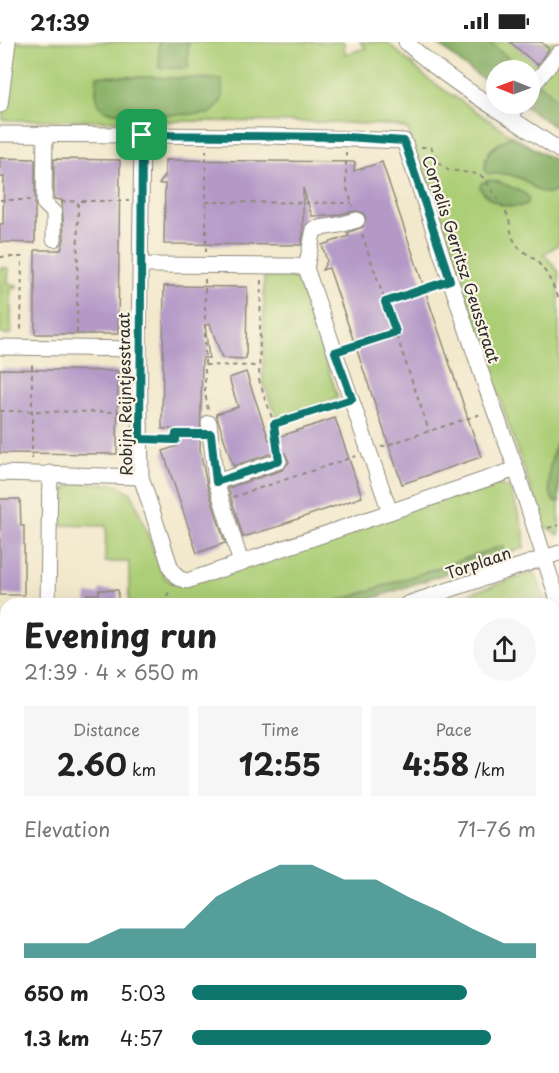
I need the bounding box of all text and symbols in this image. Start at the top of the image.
text: 21:39 [30,5,90,38]
north arrow [486,60,540,114]
map controls [486,60,540,114]
pin [116,109,167,160]
icon: arrive [125,118,158,151]
street label: Cornelis Gerritsz Geusstraat [417,152,507,366]
street label: Robijn Reijntjesstraat [111,311,137,476]
street label: Torplaan [442,540,514,584]
text: Evening run [24,609,217,659]
button: share [473,618,536,681]
text: 21:39 · 4 × 650 m [24,657,199,687]
text: Distance [73,717,140,741]
text: Time [261,717,299,741]
text: Pace [436,717,472,741]
text: 2.60 [57,741,127,786]
text: 12:55 [239,741,321,786]
text: 4:58 [402,741,469,786]
text: km [127,757,156,781]
text: /km [469,757,505,781]
text: Elevation [24,814,110,844]
text: 71–76 m [457,814,536,844]
text: 650 m [24,978,89,1008]
text: 5:03 [120,978,166,1008]
text: 1.3 km [24,1023,90,1053]
text: 4:57 [120,1023,163,1053]

